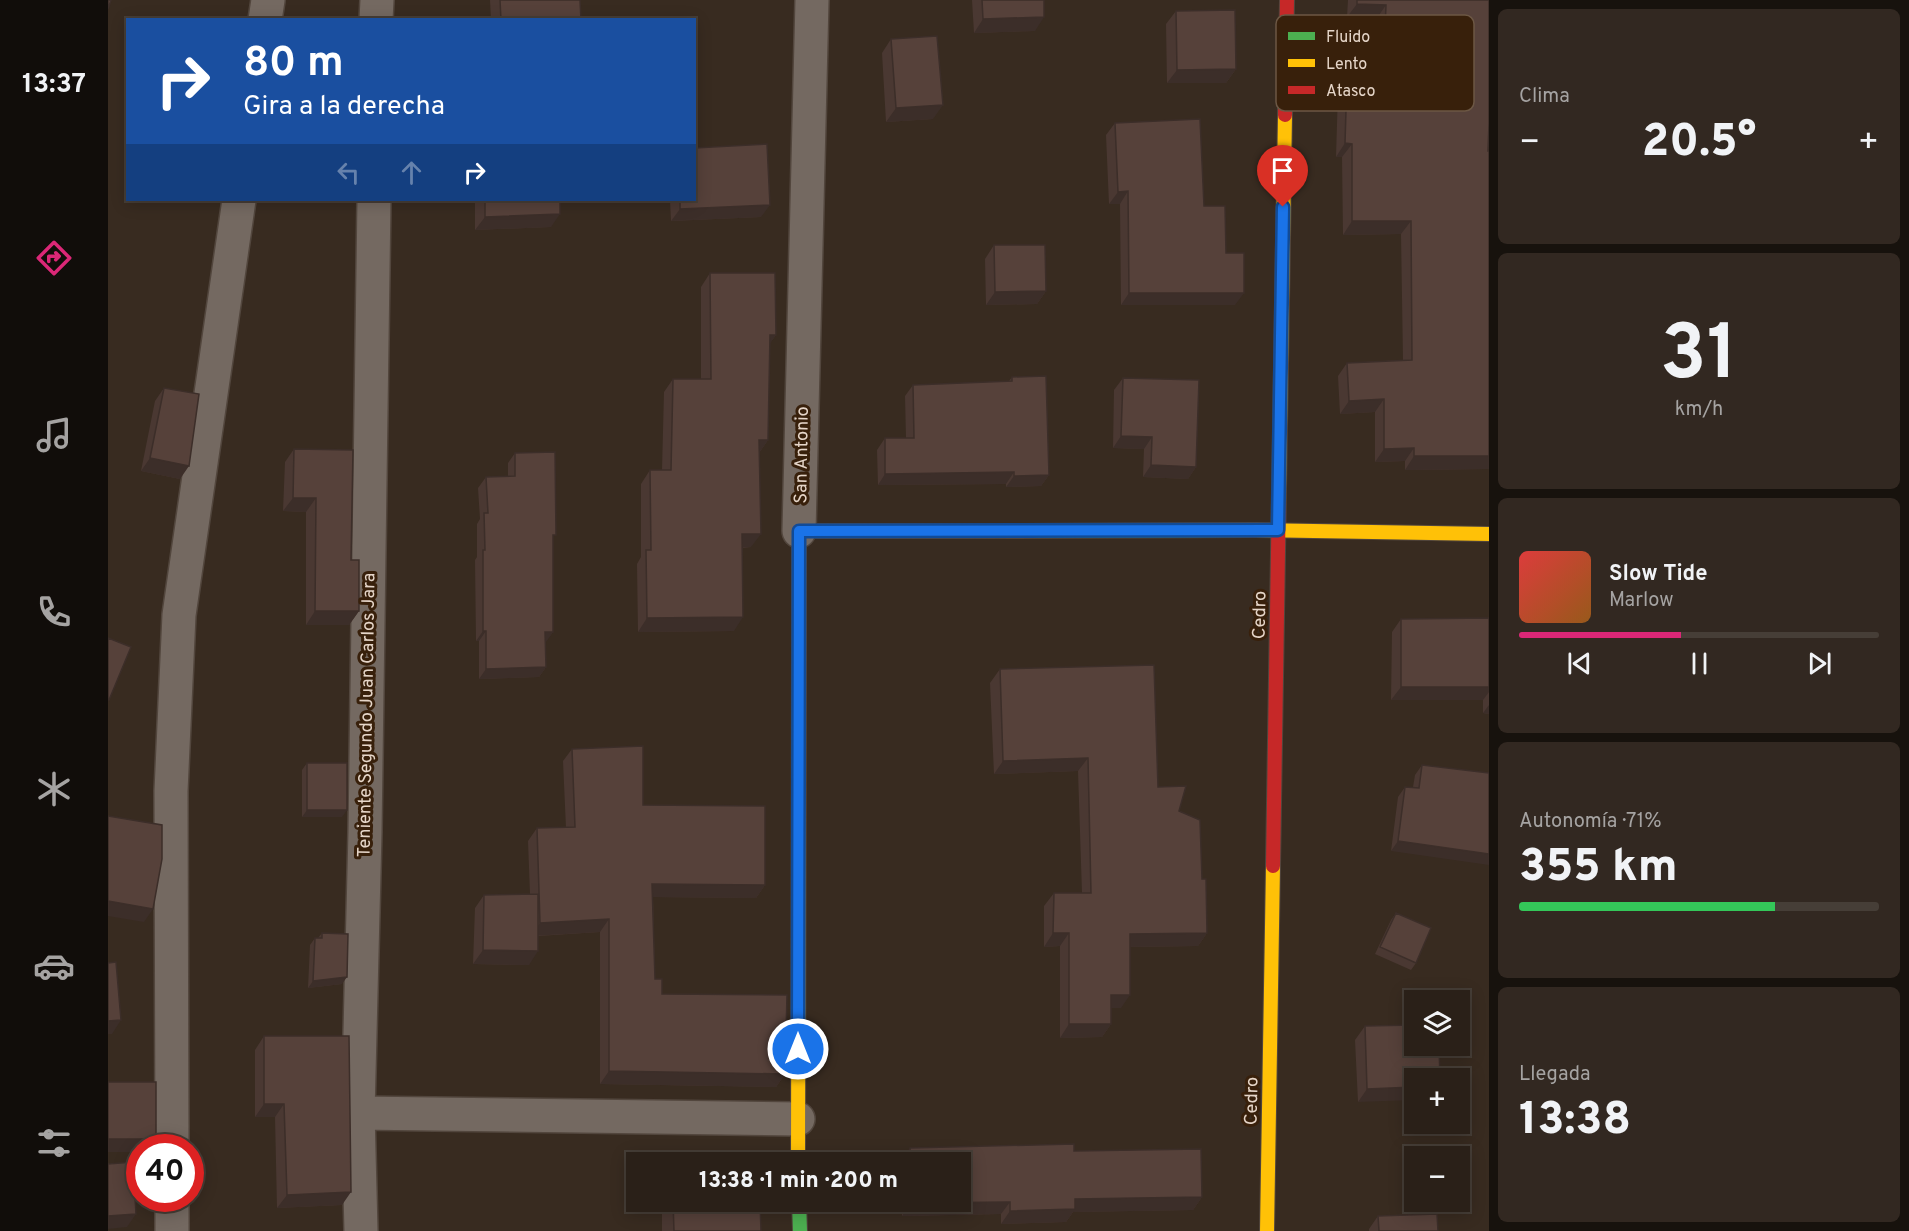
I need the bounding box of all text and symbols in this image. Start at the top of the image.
legend [1276,15,1474,111]
text: Fluido [1326,28,1370,48]
text: 80 m [243,38,344,91]
icon: right [144,42,222,120]
text: Lento [1326,55,1367,75]
text: 13:37 [22,68,86,102]
text: Atasco [1326,82,1375,102]
text: Clima [1519,84,1570,110]
text: Gira a la derecha [243,90,445,124]
text: 20.5° [1642,115,1756,172]
text: − [1519,123,1540,165]
text: + [1858,123,1879,165]
pin [1257,145,1308,207]
icon: arrive [1266,154,1299,187]
icon: left [332,156,365,189]
icon: ahead [395,156,428,189]
icon: right [458,156,491,189]
icon: directions [33,237,75,279]
text: 31 [1660,308,1738,407]
text: km/h [1675,397,1723,423]
street label: San Antonio [790,406,815,504]
icon: music [33,414,75,456]
text: Slow Tide [1609,561,1708,588]
street label: Teniente Segundo Juan Carlos Jara [354,573,381,858]
text: Marlow [1609,588,1673,614]
icon: phone [33,591,75,633]
street label: Cedro [1249,591,1272,639]
icon: previous [1563,647,1596,680]
icon: pause [1683,647,1716,680]
icon: next [1803,647,1836,680]
icon: climate [33,768,75,810]
text: Autonomía · 71% [1519,809,1662,835]
text: 355 km [1519,840,1678,897]
icon: car [33,945,75,987]
map controls [1404,990,1470,1212]
button: layers [1404,990,1470,1056]
position arrow [766,1017,830,1081]
text: Llegada [1519,1062,1591,1088]
button: + [1404,1068,1470,1134]
street label: Cedro [1241,1077,1264,1125]
text: 13:38 [1519,1093,1631,1150]
icon: filters [33,1122,75,1164]
speed limit sign: 40 [126,1134,204,1212]
button: − [1404,1146,1470,1212]
text: 13:38 · 1 min · 200 m [699,1168,898,1195]

